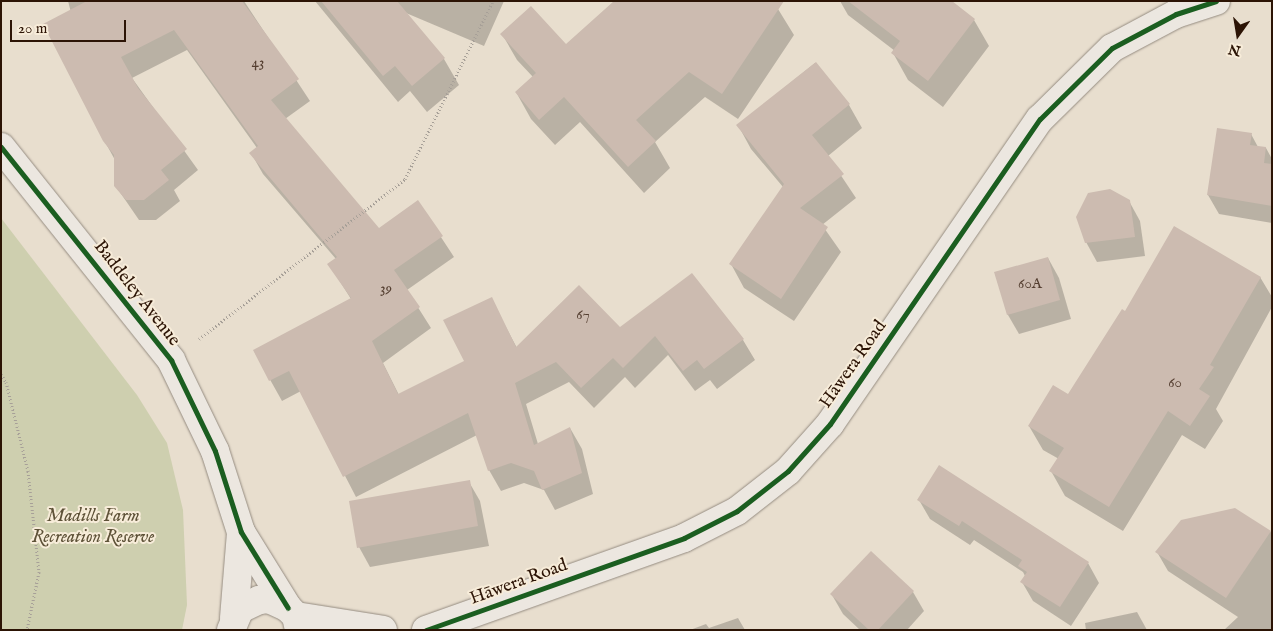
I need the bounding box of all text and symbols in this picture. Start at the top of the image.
scale bar [12,10,129,42]
north arrow [1213,10,1263,60]
text: 20 m [18,19,47,38]
text: N [1227,39,1243,60]
house number: 43 [252,54,264,72]
street label: Baddeley Avenue [88,237,184,351]
house number: 60A [1018,275,1042,293]
house number: 39 [380,280,392,298]
house number: 67 [576,306,590,324]
street label: Hāwera Road [816,317,892,413]
house number: 60 [1168,374,1182,392]
park label: Madills Farm Recreation Reserve [32,507,154,550]
street label: Hāwera Road [467,555,571,611]

